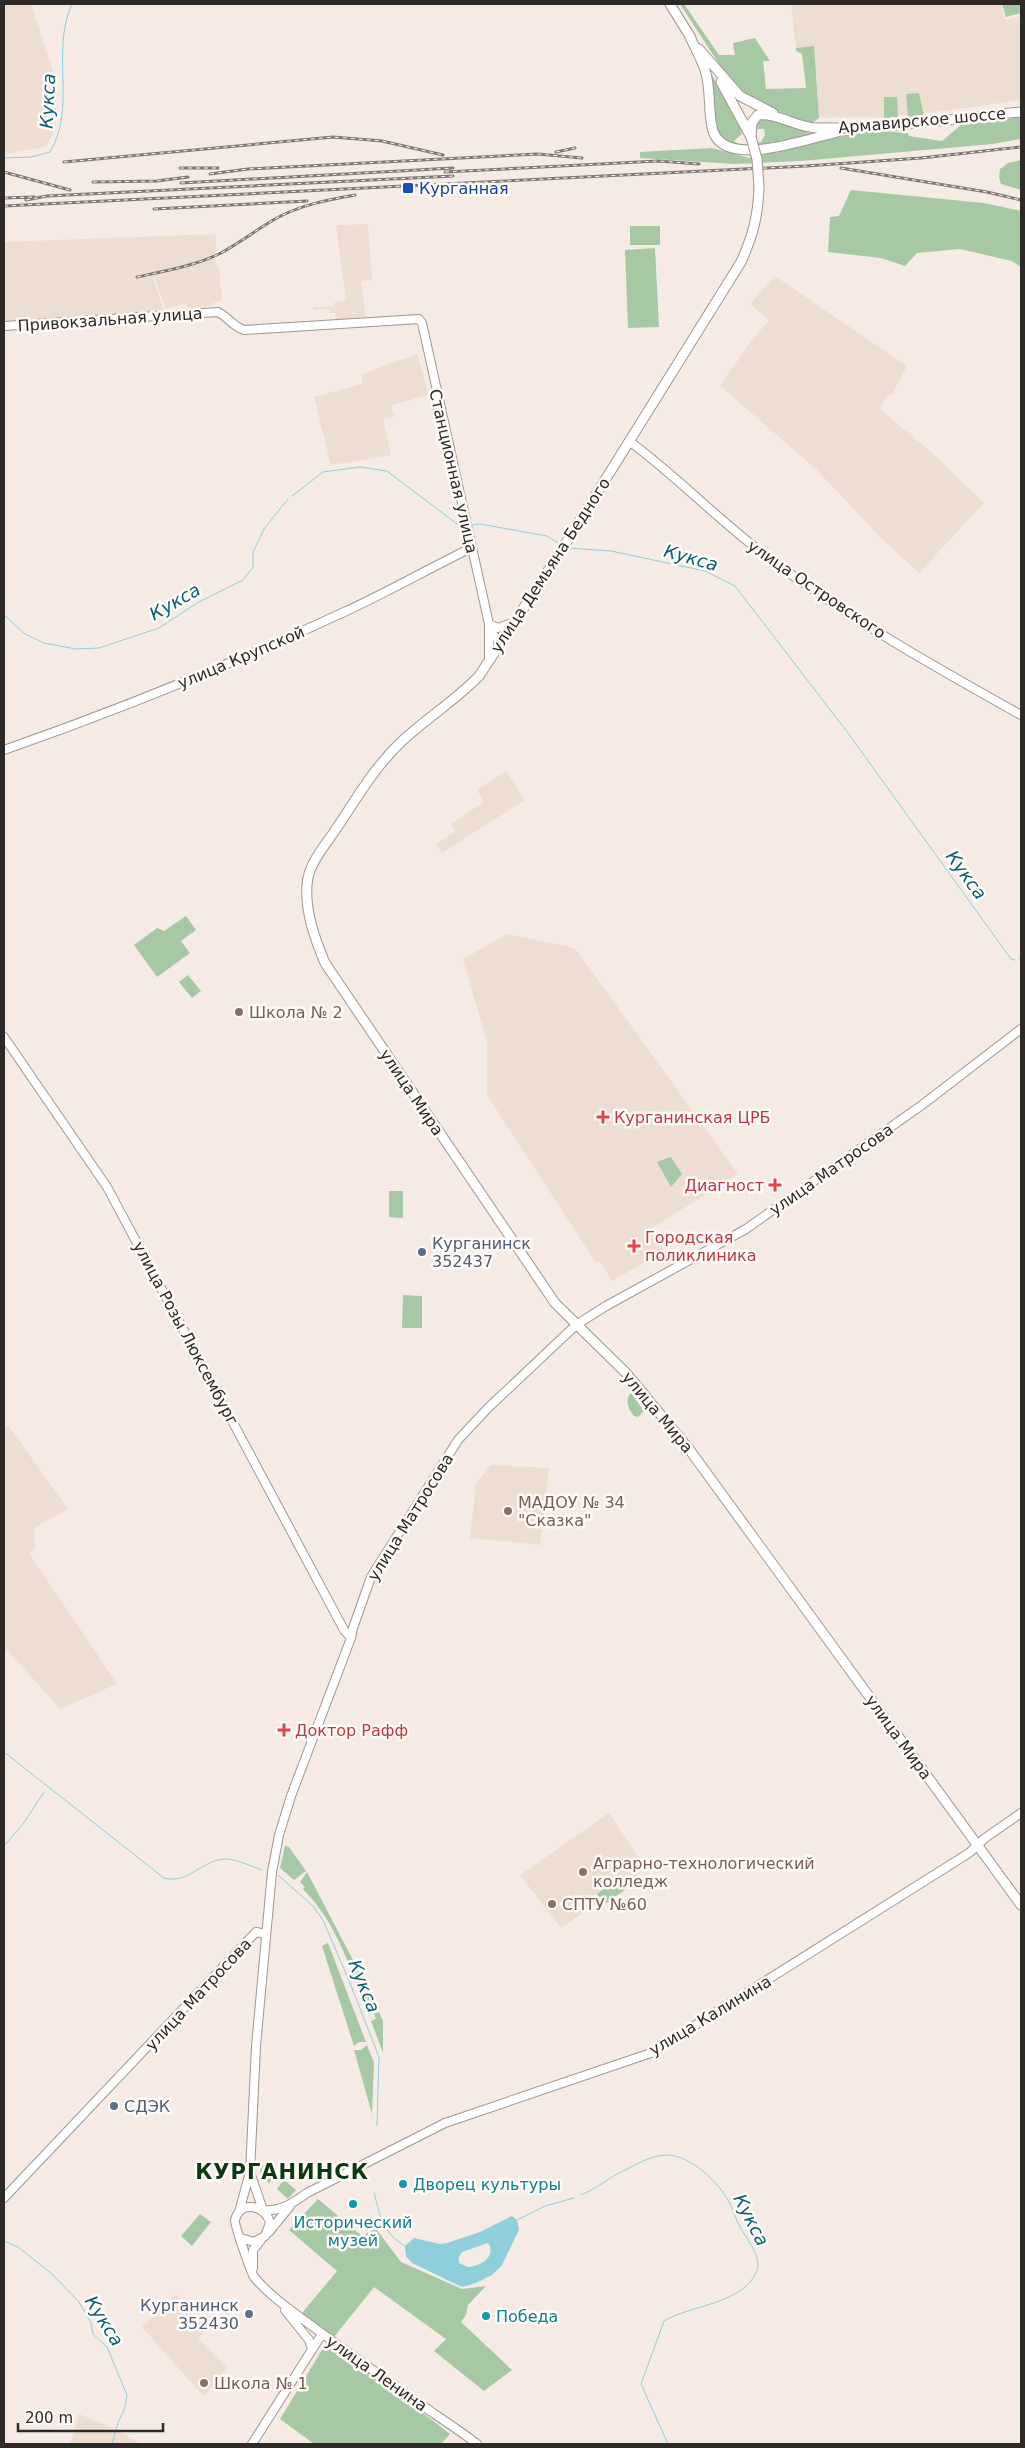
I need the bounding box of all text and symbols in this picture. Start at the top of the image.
water label: Кукса [36,73,59,129]
street label: Армавирское шоссе [838,104,1007,137]
place label: Курганная [419,179,509,198]
marker: Курганная [401,181,415,195]
street label: Привокзальная улица [17,304,203,335]
street label: Станционная улица [425,387,482,555]
street label: улица Демьяна Бедного [487,474,614,656]
street label: улица Островского [744,536,889,643]
water label: Кукса [662,540,721,575]
water label: Кукса [146,579,204,624]
street label: улица Крупской [175,622,307,693]
water label: Кукса [942,846,991,903]
place label: Школа № 2 [249,1003,343,1022]
marker: Школа № 2 [233,1006,245,1018]
street label: улица Мира [376,1045,447,1139]
place label: Курганинская ЦРБ [614,1108,771,1127]
marker: Курганинская ЦРБ [596,1110,610,1124]
street label: улица Матросова [766,1120,897,1219]
place label: Диагност [685,1176,764,1195]
marker: Диагност [768,1178,782,1192]
place label: Городская поликлиника [645,1228,757,1265]
place label: Курганинск 352437 [432,1234,531,1271]
street label: улица Розы Люксембург [129,1238,242,1428]
marker: Городская поликлиника [627,1239,641,1253]
marker: Курганинск 352437 [416,1246,428,1258]
street label: улица Мира [618,1368,697,1457]
street label: улица Матросова [364,1450,457,1584]
place label: МАДОУ № 34 "Сказка" [518,1493,625,1530]
marker: МАДОУ № 34 "Сказка" [502,1505,514,1517]
street label: улица Мира [862,1691,936,1783]
place label: Доктор Рафф [295,1721,408,1740]
marker: Доктор Рафф [277,1723,291,1737]
place label: Аграрно-технологический колледж [593,1854,815,1891]
marker: Аграрно-технологический колледж [577,1866,589,1878]
place label: СПТУ №60 [562,1895,647,1914]
marker: СПТУ №60 [546,1898,558,1910]
street label: улица Матросова [141,1934,255,2054]
water label: Кукса [344,1956,385,2015]
street label: улица Калинина [646,1972,775,2059]
place label: СДЭК [124,2097,171,2116]
marker: СДЭК [108,2100,120,2112]
district label: КУРГАНИНСК [195,2160,369,2184]
place label: Дворец культуры [413,2175,561,2194]
marker: Дворец культуры [397,2178,409,2190]
water label: Кукса [730,2190,773,2249]
marker: Исторический музей [347,2198,359,2210]
place label: Исторический музей [294,2213,412,2250]
water label: Кукса [81,2292,128,2350]
place label: Курганинск 352430 [140,2296,239,2333]
place label: Победа [496,2307,558,2326]
marker: Курганинск 352430 [243,2308,255,2320]
marker: Победа [480,2310,492,2322]
street label: улица Ленина [323,2332,431,2415]
place label: Школа № 1 [214,2374,308,2393]
marker: Школа № 1 [198,2377,210,2389]
scale bar [18,2400,162,2432]
text: 200 m [25,2409,73,2427]

